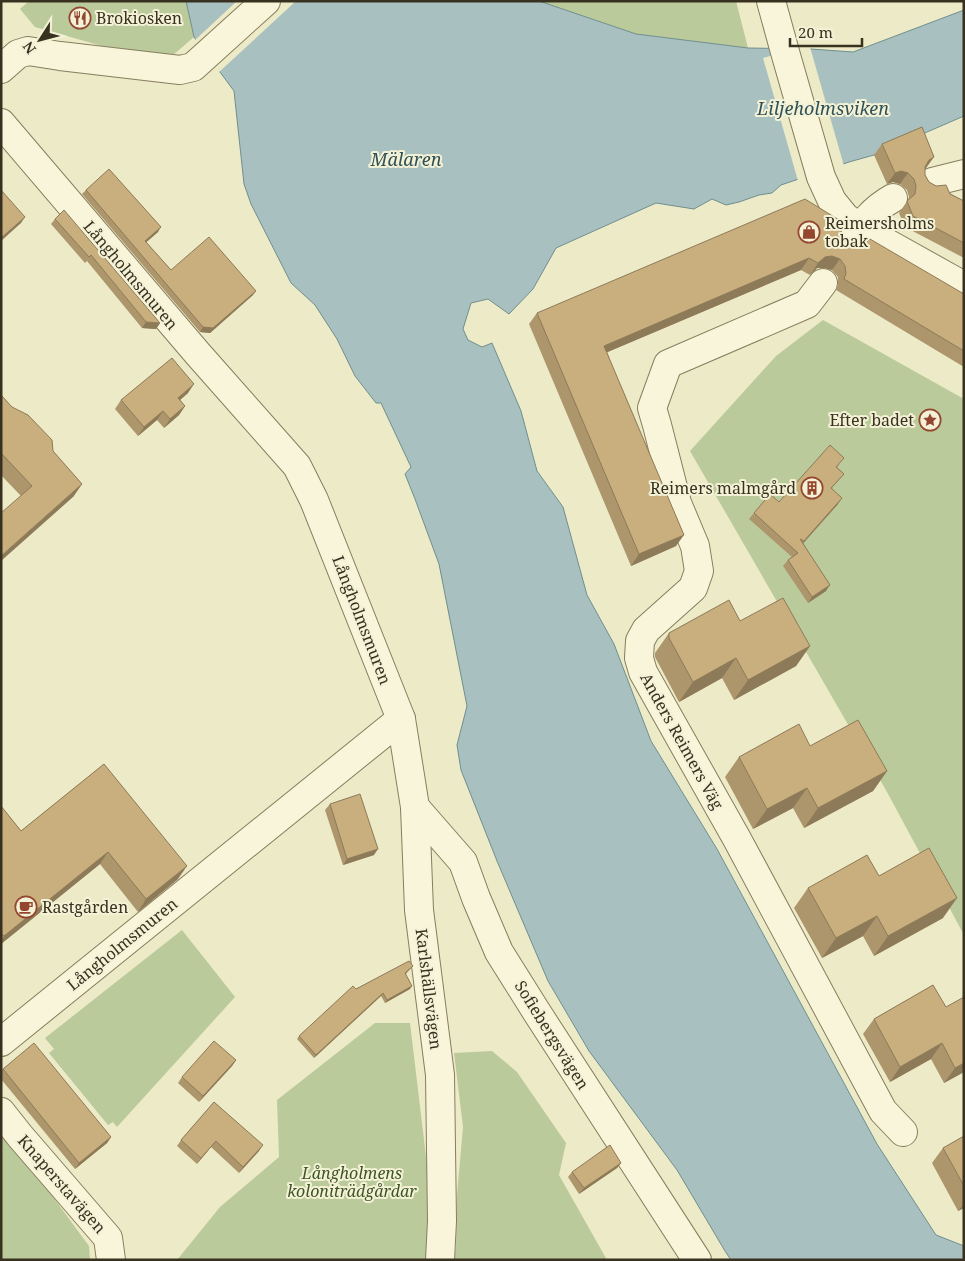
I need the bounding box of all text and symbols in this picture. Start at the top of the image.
restaurant icon: Brokiosken [68,6,92,30]
place label: Brokiosken [96,7,182,29]
north arrow [15,15,65,65]
scale bar [790,15,862,47]
text: 20 m [798,22,833,42]
text: N [18,38,40,58]
water label: Liljeholmsviken [756,96,889,120]
water label: Mälaren [370,147,442,171]
place label: Reimersholms tobak [825,212,934,252]
street label: Långholmsmuren [79,216,183,334]
shop icon: Reimersholms tobak [797,220,821,244]
place icon: Efter badet [918,408,942,432]
place label: Efter badet [829,409,914,431]
building icon: Reimers malmgård [800,476,824,500]
place label: Reimers malmgård [650,477,796,499]
street label: Långholmsmuren [327,552,397,688]
street label: Anders Reimers Väg [635,669,729,814]
street label: Långholmsmuren [62,893,182,995]
cafe icon: Rastgården [14,895,38,919]
place label: Rastgården [42,896,128,918]
street label: Karlshällsvägen [411,927,447,1051]
street label: Sofiebergsvägen [510,976,594,1094]
street label: Knaperstavägen [13,1130,111,1238]
park label: Långholmens koloniträdgårdar [287,1162,417,1202]

